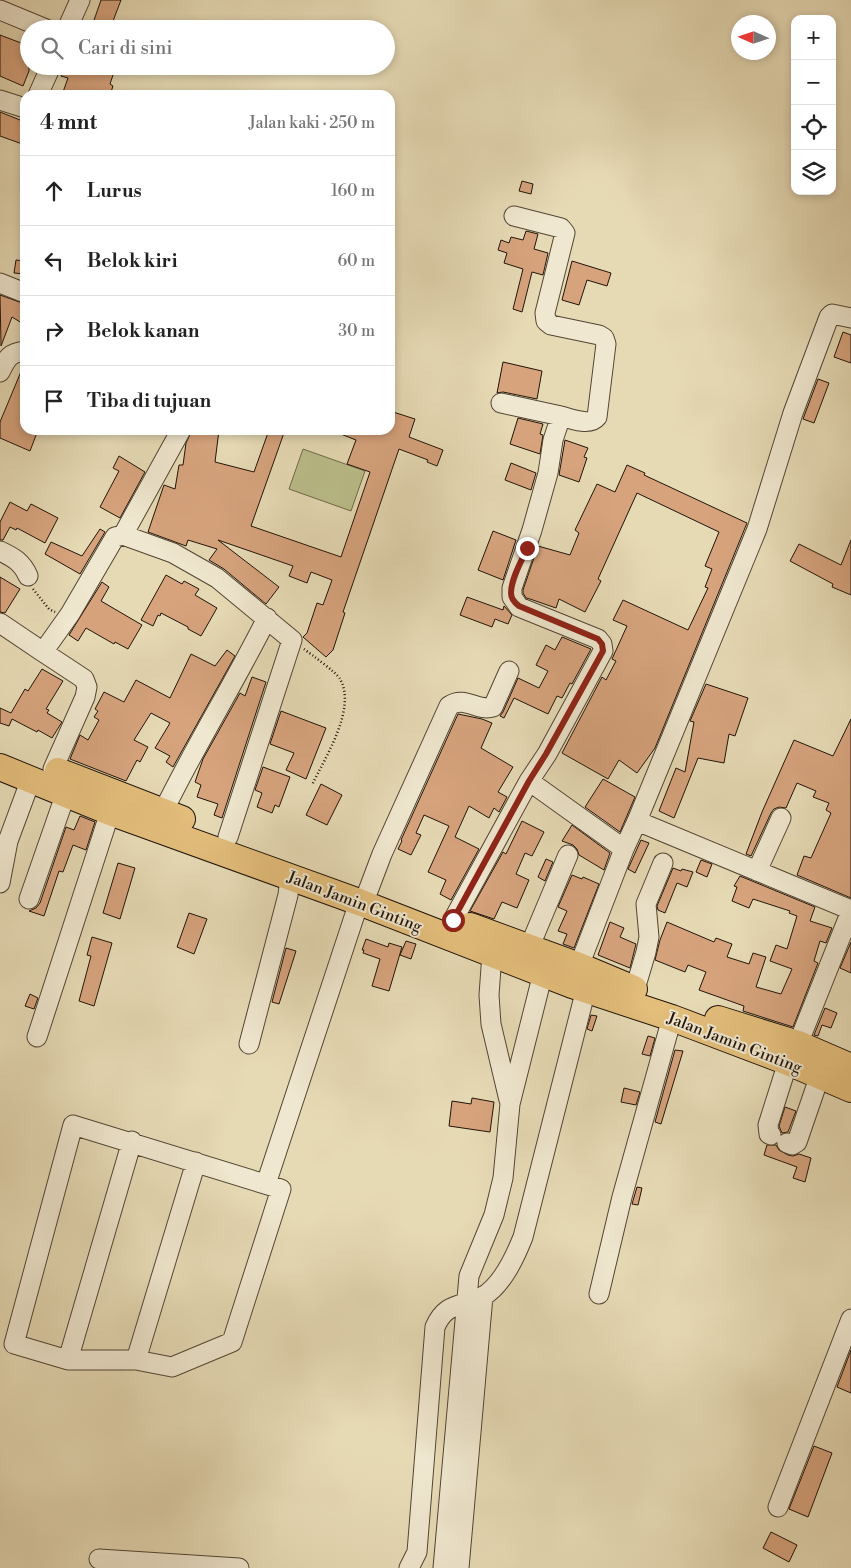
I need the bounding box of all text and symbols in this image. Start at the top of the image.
north arrow [731,15,776,60]
map controls [791,15,836,195]
button: + [791,15,836,60]
search box [20,20,395,75]
icon: search [38,34,66,62]
text: Cari di sini [78,36,173,60]
button: − [791,60,836,105]
button: locate [791,105,836,150]
text: 4 mnt [40,110,97,136]
text: Jalan kaki · 250 m [249,113,375,133]
button: layers [791,150,836,195]
icon: ahead [40,177,68,205]
text: Lurus [87,179,142,203]
text: 160 m [331,181,375,201]
icon: left [40,247,68,275]
text: Belok kiri [87,249,177,273]
text: 60 m [337,251,375,271]
icon: right [40,317,68,345]
text: Belok kanan [87,319,200,343]
text: 30 m [338,321,375,341]
icon: arrive [40,387,68,415]
text: Tiba di tujuan [87,389,211,413]
route end [516,537,539,560]
street label: Jalan Jamin Ginting [283,867,426,937]
route start [442,909,465,932]
street label: Jalan Jamin Ginting [663,1008,806,1078]

